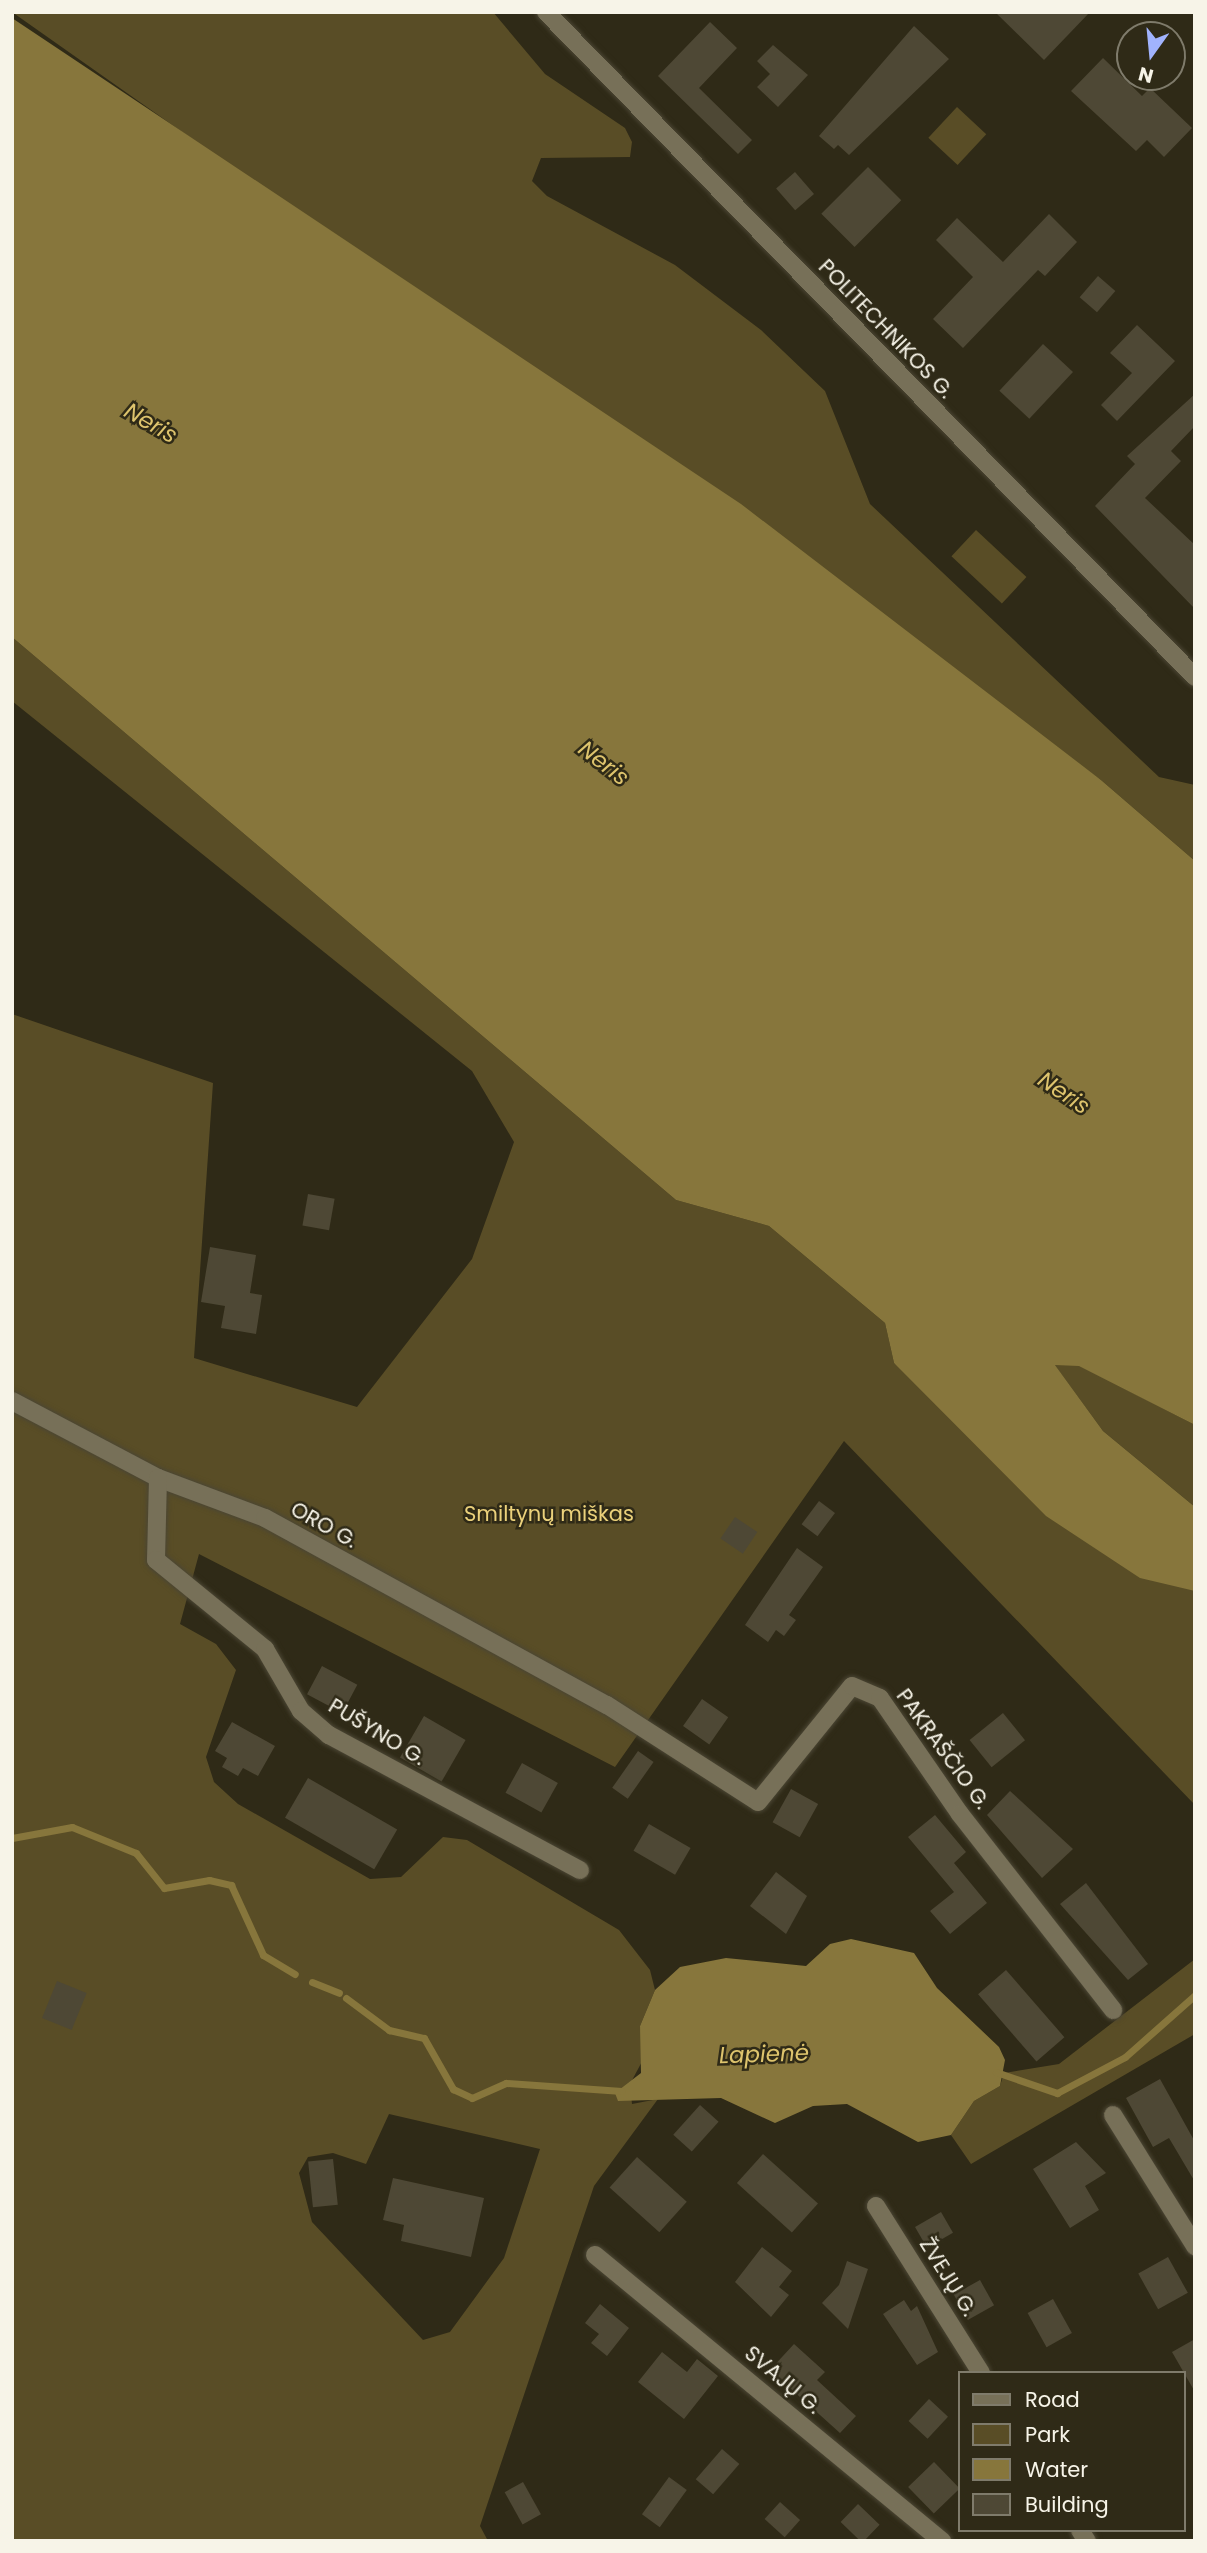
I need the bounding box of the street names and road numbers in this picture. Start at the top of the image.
street label: POLITECHNIKOS G. [813,254,959,404]
street label: ORO G. [286,1496,362,1554]
street label: PAKRAŠČIO G. [891,1684,995,1814]
street label: PUŠYNO G. [324,1693,430,1771]
street label: ŽVEJŲ G. [914,2233,982,2321]
street label: SVAJŲ G. [740,2341,826,2419]

